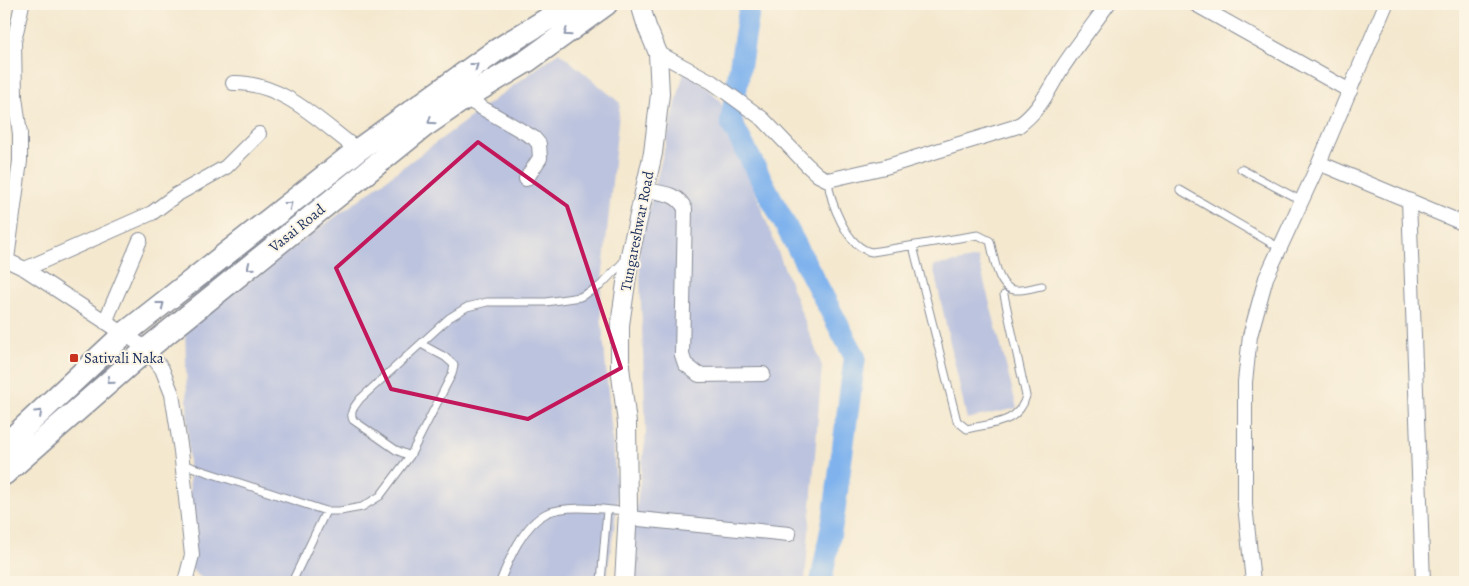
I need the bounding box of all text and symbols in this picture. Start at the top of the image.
one-way arrow [563,27,573,36]
one-way arrow [469,63,479,72]
one-way arrow [427,115,437,124]
street label: Tungareshwar Road [616,168,659,293]
street label: Vasai Road [264,199,330,257]
one-way arrow [283,202,293,211]
one-way arrow [246,261,255,270]
one-way arrow [155,303,164,311]
place label: Sativali Naka [84,348,164,368]
marker: Sativali Naka [68,352,80,364]
one-way arrow [107,375,116,384]
one-way arrow [34,410,43,419]

